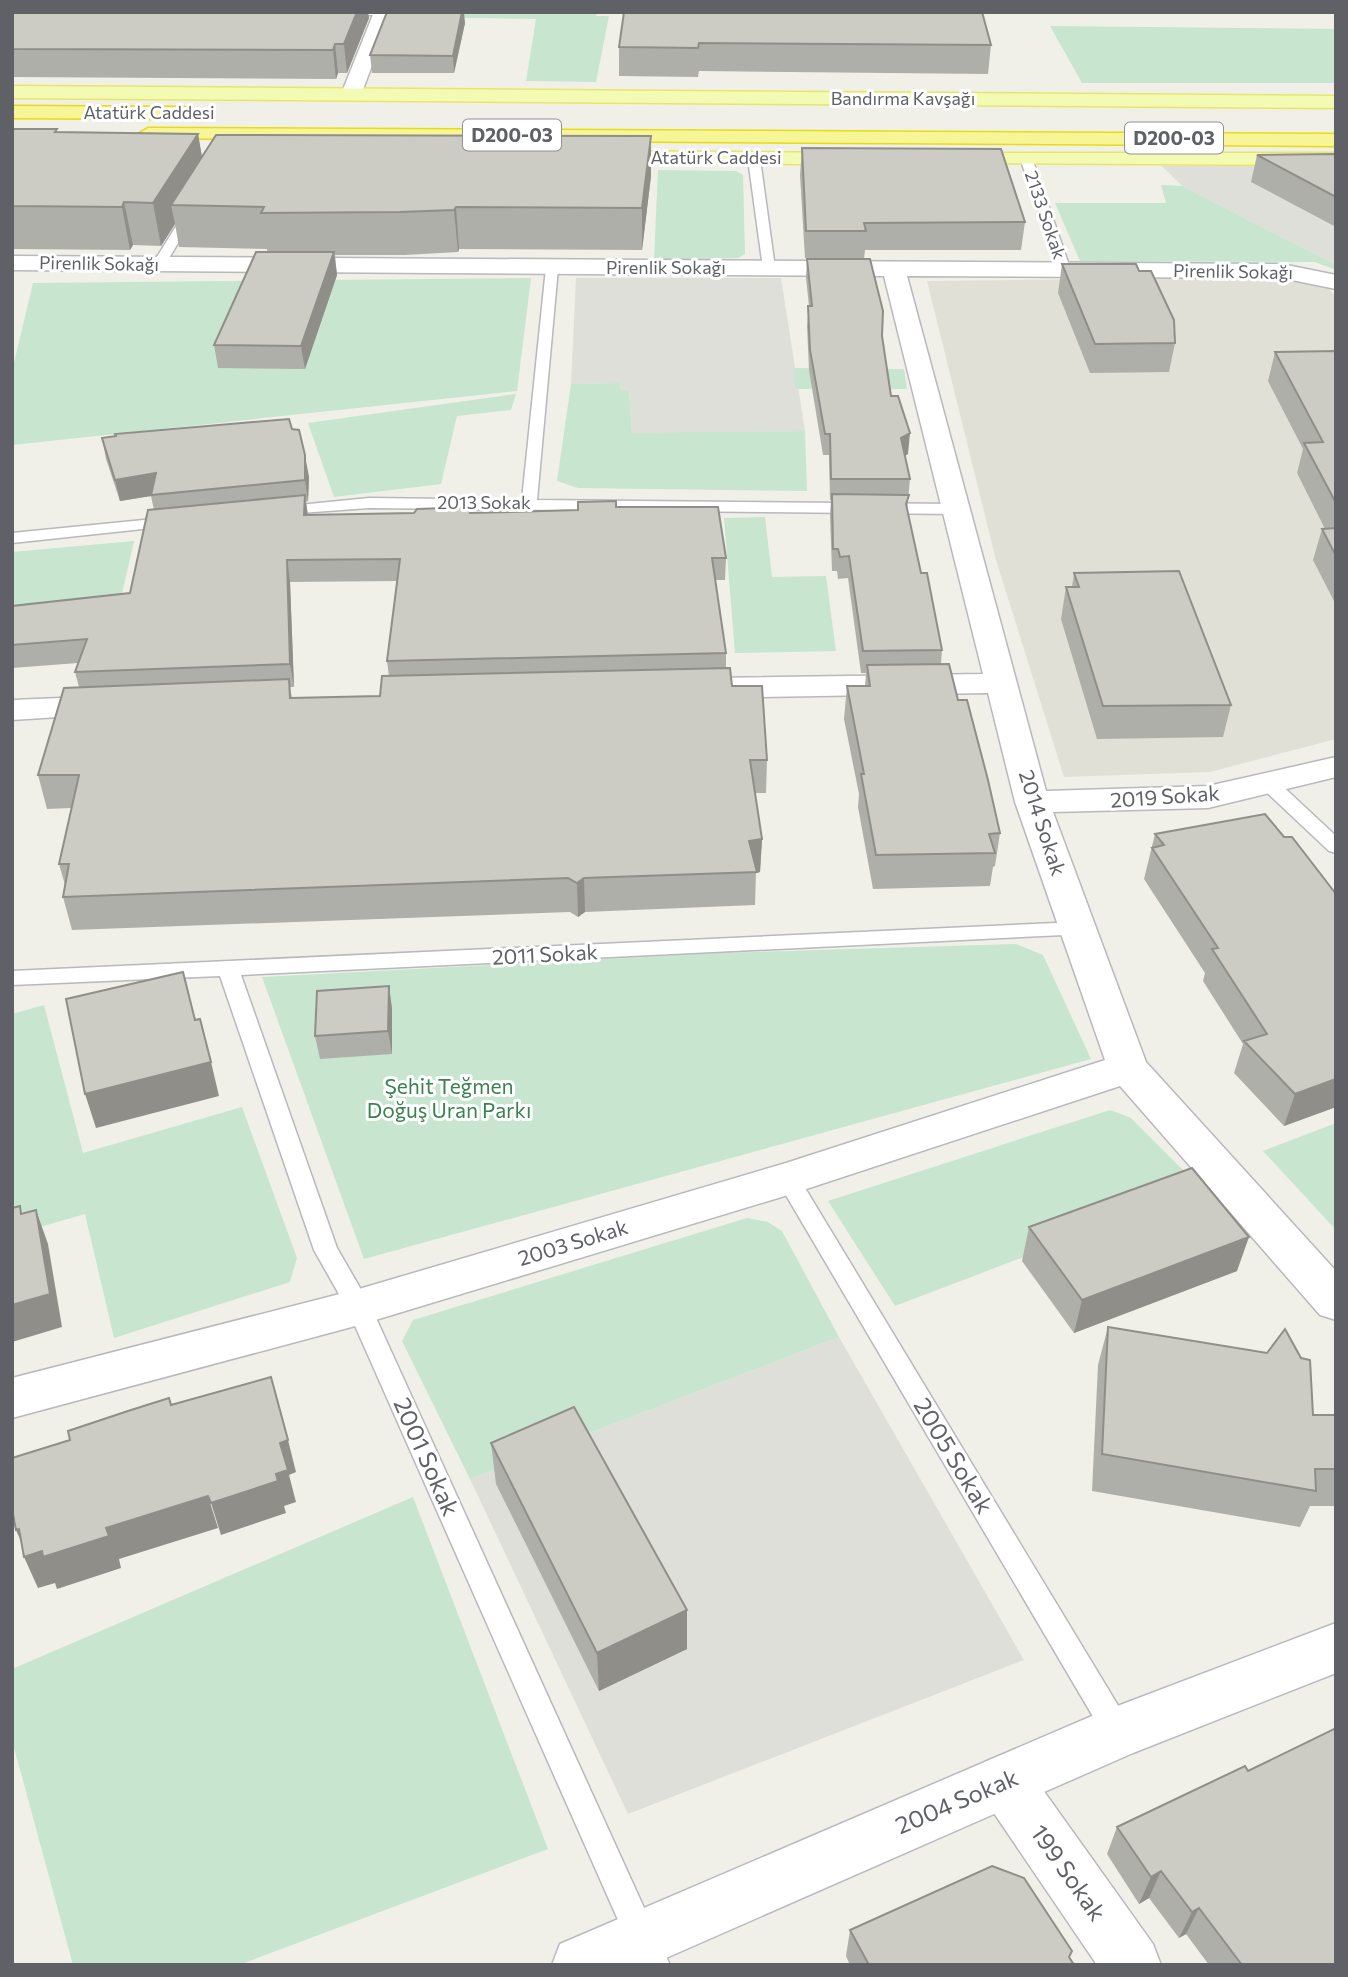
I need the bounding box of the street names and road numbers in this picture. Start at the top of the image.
street label: Bandırma Kavşağı [831,87,975,109]
street label: Atatürk Caddesi [83,101,215,123]
road number: D200-03 [463,119,561,150]
road number: D200-03 [1125,122,1223,154]
street label: Atatürk Caddesi [650,146,782,168]
street label: 2133 Sokak [1021,168,1071,262]
street label: Pirenlik Sokağı [39,251,159,275]
street label: Pirenlik Sokağı [606,256,726,278]
street label: Pirenlik Sokağı [1173,259,1293,283]
street label: 2013 Sokak [437,491,531,513]
street label: 2014 Sokak [1015,767,1072,878]
street label: 2019 Sokak [1109,779,1220,812]
street label: 2011 Sokak [491,938,598,969]
street label: 2003 Sokak [515,1213,631,1270]
street label: 2005 Sokak [908,1392,1000,1518]
street label: 2001 Sokak [388,1393,466,1520]
street label: 2004 Sokak [891,1762,1022,1839]
street label: 199 Sokak [1026,1818,1113,1926]

